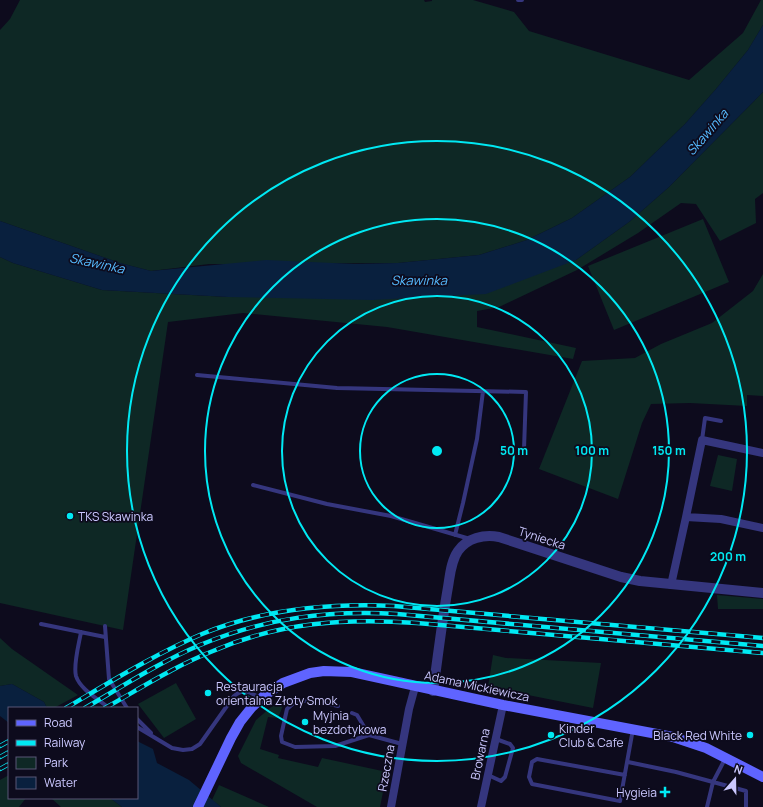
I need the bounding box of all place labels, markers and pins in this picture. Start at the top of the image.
centre of rings [430,444,444,458]
place label: TKS Skawinka [78,508,153,525]
marker: TKS Skawinka [65,511,75,521]
place label: Restauracja orientalna Złoty Smok [216,678,338,709]
marker: Restauracja orientalna Złoty Smok [203,688,213,698]
place label: Myjnia bezdotykowa [313,707,386,738]
marker: Myjnia bezdotykowa [300,717,310,727]
place label: Kinder Club & Cafe [559,720,624,751]
place label: Black Red White [653,727,742,744]
marker: Kinder Club & Cafe [546,730,556,740]
marker: Black Red White [745,730,755,740]
place label: Hygieia [616,784,657,801]
marker: Hygieia [660,787,670,797]

